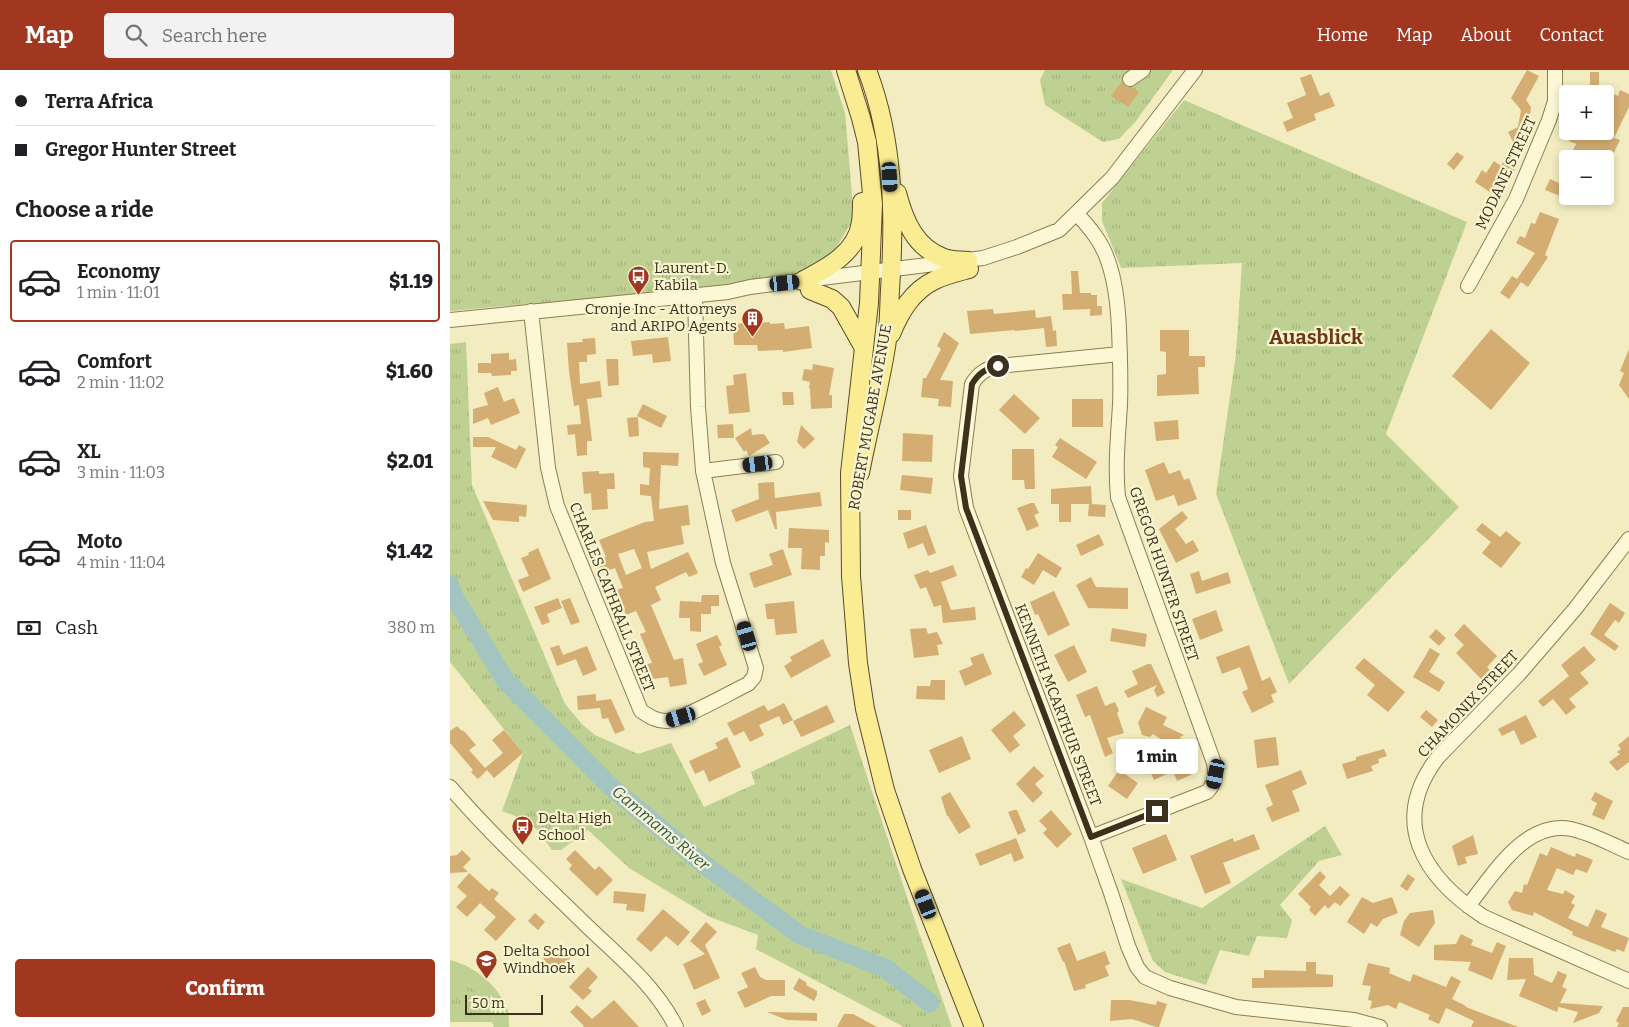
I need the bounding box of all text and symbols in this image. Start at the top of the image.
search box [104,13,454,58]
text: Map [25,21,74,49]
icon: search [122,21,150,49]
text: Search here [162,24,267,47]
text: Home [1317,24,1368,46]
text: Map [1396,24,1432,46]
text: About [1460,24,1511,46]
text: Contact [1539,24,1604,46]
map controls [1559,85,1614,205]
button: + [1559,85,1614,140]
text: Terra Africa [45,90,153,113]
street label: MODANE STREET [1472,113,1540,232]
text: Gregor Hunter Street [45,138,237,161]
button: − [1559,150,1614,205]
car [881,162,898,192]
text: Choose a ride [15,196,154,223]
icon: car [17,259,62,304]
place label: Laurent-D. Kabila [654,259,729,294]
text: Economy [77,260,160,283]
bus stop icon: Laurent-D. Kabila [626,265,650,296]
text: $1.19 [389,270,433,293]
car [769,274,800,292]
text: 1 min · 11:01 [77,283,160,302]
place label: Cronje Inc - Attorneys and ARIPO Agents [585,300,737,335]
building icon: Cronje Inc - Attorneys and ARIPO Agents [741,306,765,337]
street label: ROBERT MUGABE AVENUE [845,323,895,511]
district label: Auasblick [1269,325,1363,349]
icon: car [17,349,62,394]
text: Comfort [77,350,152,373]
route start [987,355,1009,377]
text: $1.60 [386,360,433,383]
text: 2 min · 11:02 [77,373,164,392]
icon: car [17,439,62,484]
text: XL [77,440,101,463]
text: $2.01 [387,450,433,473]
car [742,455,773,473]
text: 3 min · 11:03 [77,463,165,482]
street label: GREGOR HUNTER STREET [1126,484,1202,664]
street label: CHARLES CATHRALL STREET [566,500,658,695]
icon: car [17,529,62,574]
text: Moto [77,530,123,553]
text: $1.42 [386,540,433,563]
text: 4 min · 11:04 [77,553,165,572]
street label: KENNETH MCARTHUR STREET [1011,601,1105,809]
icon: cash [15,614,43,642]
text: Cash [55,616,98,639]
text: 380 m [388,618,435,637]
car [735,620,758,652]
street label: CHAMONIX STREET [1414,647,1522,761]
car [664,706,697,728]
callout: 1 min [1116,738,1198,774]
text: 1 min [1137,747,1177,766]
car [1205,758,1226,790]
water label: Gammams River [609,782,715,875]
route end [1146,800,1168,822]
place label: Delta High School [538,809,612,844]
bus stop icon: Delta High School [510,815,534,846]
car [913,887,938,921]
place label: Delta School Windhoek [503,942,590,977]
school or university icon: Delta School Windhoek [475,948,499,979]
button: Confirm [15,959,435,1017]
scale bar [465,992,542,1015]
text: 50 m [472,995,505,1012]

